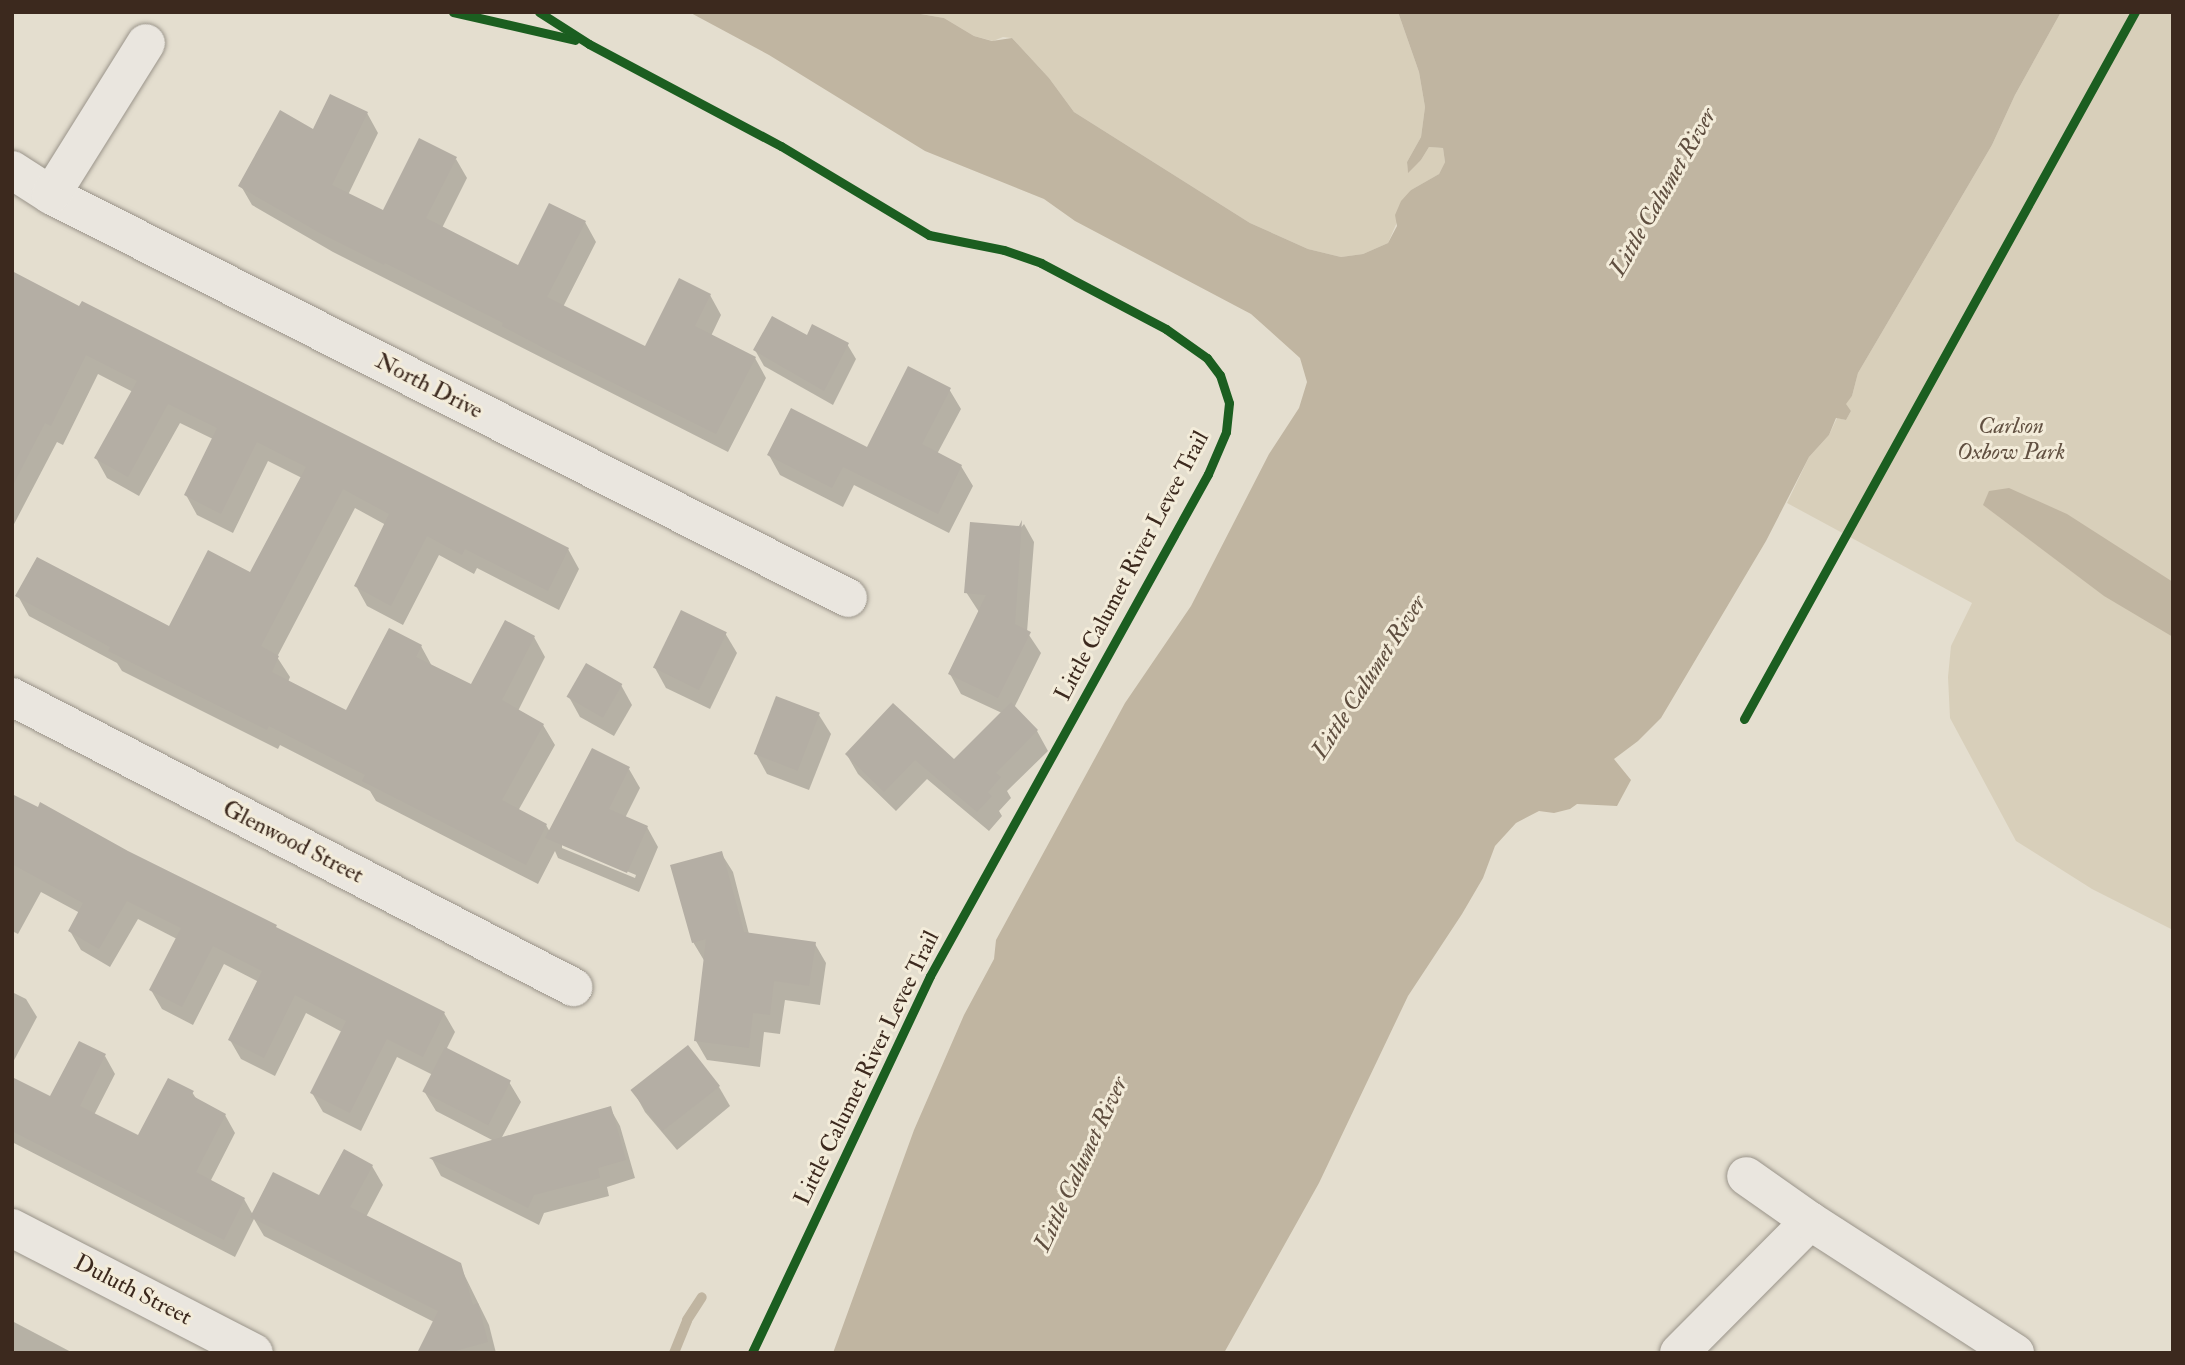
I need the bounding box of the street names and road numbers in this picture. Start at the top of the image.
street label: North Drive [371,347,487,425]
street label: Little Calumet River Levee Trail [1049,426,1215,706]
street label: Glenwood Street [218,795,368,889]
street label: Little Calumet River Levee Trail [789,927,945,1209]
street label: Duluth Street [70,1249,196,1331]

